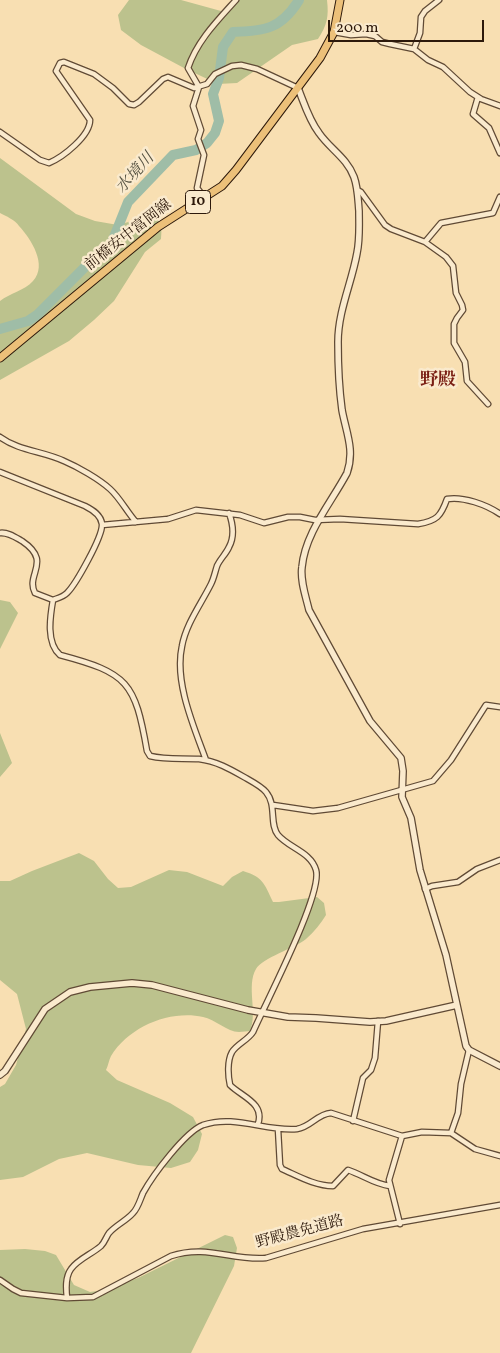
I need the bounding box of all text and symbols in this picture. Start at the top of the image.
scale bar [330,10,486,42]
text: 200 m [336,18,379,39]
water label: 水境川 [113,150,159,198]
road number: 10 [186,190,210,213]
street label: 前橋安中富岡線 [82,197,176,275]
district label: 野殿 [420,371,456,393]
street label: 野殿農免道路 [254,1213,346,1253]

